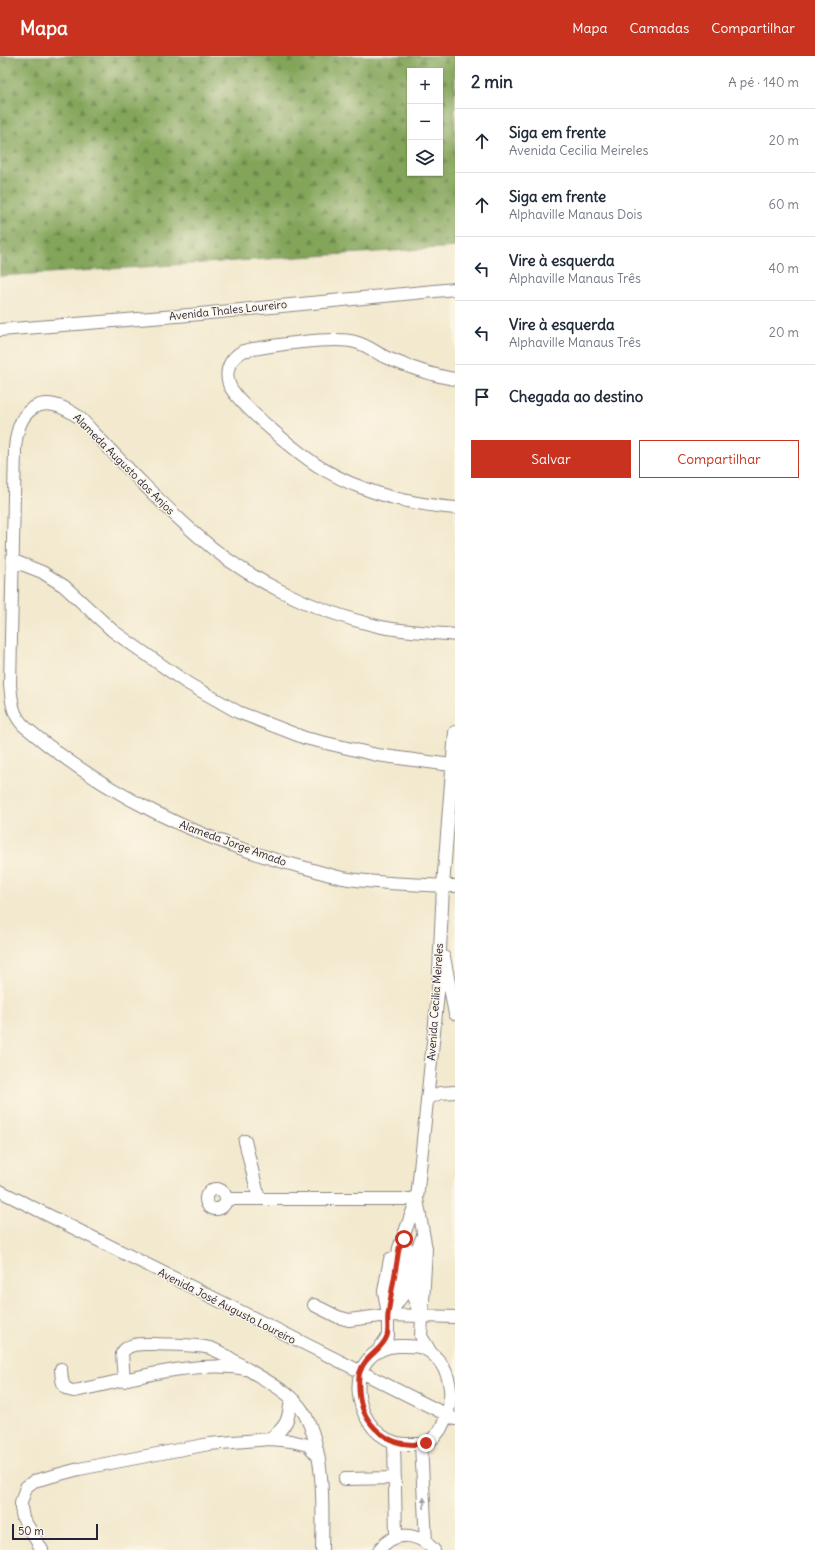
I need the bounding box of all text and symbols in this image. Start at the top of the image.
text: Mapa [20,16,68,40]
text: Mapa [572,19,607,37]
text: Camadas [629,19,689,37]
text: Compartilhar [711,19,795,37]
map controls [407,68,443,176]
button: + [407,68,443,104]
text: 2 min [471,71,513,93]
text: A pé · 140 m [728,74,799,91]
button: − [407,104,443,140]
text: Siga em frente [509,123,606,142]
icon: ahead [471,130,493,152]
text: 20 m [769,132,799,149]
button: layers [407,140,443,176]
text: Avenida Cecilia Meireles [509,142,648,159]
text: Siga em frente [509,187,606,206]
icon: ahead [471,194,493,216]
text: 60 m [768,196,799,213]
text: Alphaville Manaus Dois [509,206,642,223]
text: Vire à esquerda [509,251,615,270]
icon: left [471,258,493,280]
text: 40 m [768,260,799,277]
text: Alphaville Manaus Três [509,270,641,287]
street label: Avenida Thales Loureiro [168,297,288,323]
text: Vire à esquerda [509,315,615,334]
icon: left [471,322,493,344]
text: 20 m [769,324,799,341]
text: Alphaville Manaus Três [509,334,641,351]
icon: arrive [471,386,493,408]
text: Chegada ao destino [509,387,643,406]
street label: Alameda Augusto dos Anjos [70,410,178,518]
button: Salvar [471,440,631,478]
button: Compartilhar [639,440,799,478]
street label: Alameda Jorge Amado [177,817,289,869]
street label: Avenida Cecilia Meireles [424,943,446,1061]
route start [395,1230,413,1248]
street label: Avenida José Augusto Loureiro [156,1265,298,1347]
route end [417,1434,435,1452]
one-way arrow [420,1497,427,1509]
scale bar [12,1522,98,1541]
text: 50 m [18,1524,44,1538]

